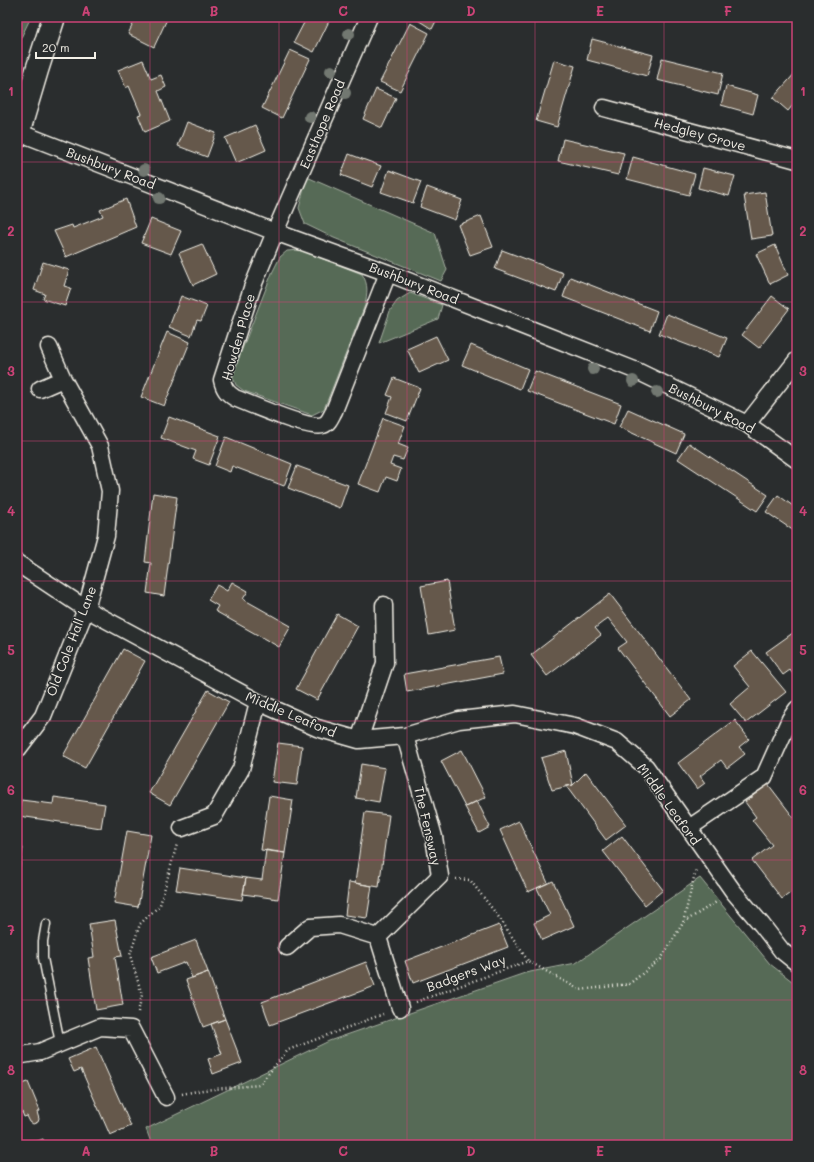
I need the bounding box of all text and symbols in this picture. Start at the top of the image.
text: A [81,2,91,19]
text: B [210,2,219,19]
text: C [338,2,348,19]
text: D [466,2,476,19]
text: E [596,2,604,19]
text: F [724,2,732,19]
scale bar [36,34,95,60]
text: 20 m [42,39,70,55]
street label: Easthope Road [295,77,348,171]
text: 1 [8,82,14,99]
text: 1 [800,82,806,99]
street label: Hedgley Grove [652,113,748,154]
street label: Bushbury Road [64,143,158,192]
text: 2 [7,222,15,239]
text: 2 [799,222,807,239]
street label: Bushbury Road [367,258,461,307]
street label: Howden Place [217,291,258,382]
text: 3 [7,362,15,379]
text: 3 [799,362,807,379]
street label: Bushbury Road [666,379,758,436]
text: 4 [7,502,15,519]
text: 4 [799,502,807,519]
street label: Old Cole Hall Lane [42,583,99,698]
text: 5 [7,641,15,658]
text: 5 [799,641,807,658]
street label: Middle Leaford [243,687,339,740]
street label: Middle Leaford [634,760,705,848]
text: 6 [7,781,15,798]
text: 6 [799,781,807,798]
street label: The Fensway [411,785,446,867]
text: 7 [7,921,15,938]
text: 7 [799,921,807,938]
street label: Badgers Way [424,950,508,995]
text: 8 [7,1061,15,1078]
text: 8 [799,1061,807,1078]
text: A [81,1142,91,1159]
text: B [210,1142,219,1159]
text: C [338,1142,348,1159]
text: D [466,1142,476,1159]
text: E [596,1142,604,1159]
text: F [724,1142,732,1159]

